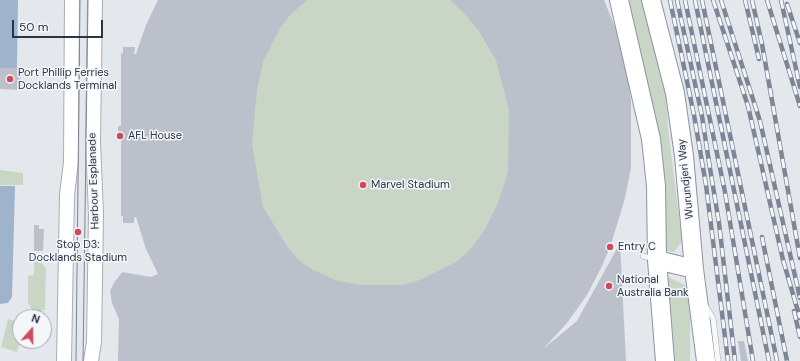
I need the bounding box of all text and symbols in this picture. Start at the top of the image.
scale bar [14,12,105,38]
text: 50 m [19,19,48,35]
place label: Port Phillip Ferries Docklands Terminal [18,66,117,92]
marker: Port Phillip Ferries Docklands Terminal [5,74,15,84]
place label: AFL House [128,129,182,143]
marker: AFL House [115,131,125,141]
street label: Harbour Esplanade [86,132,102,230]
street label: Wurundjeri Way [675,138,697,220]
place label: Marvel Stadium [371,178,450,192]
marker: Marvel Stadium [358,180,368,190]
marker: Stop D3: Docklands Stadium [73,227,83,237]
place label: Stop D3: Docklands Stadium [29,238,127,264]
place label: Entry C [618,240,656,254]
marker: Entry C [605,242,615,252]
place label: National Australia Bank [617,273,689,299]
marker: National Australia Bank [604,281,614,291]
north arrow [12,309,52,349]
text: N [30,311,42,327]

